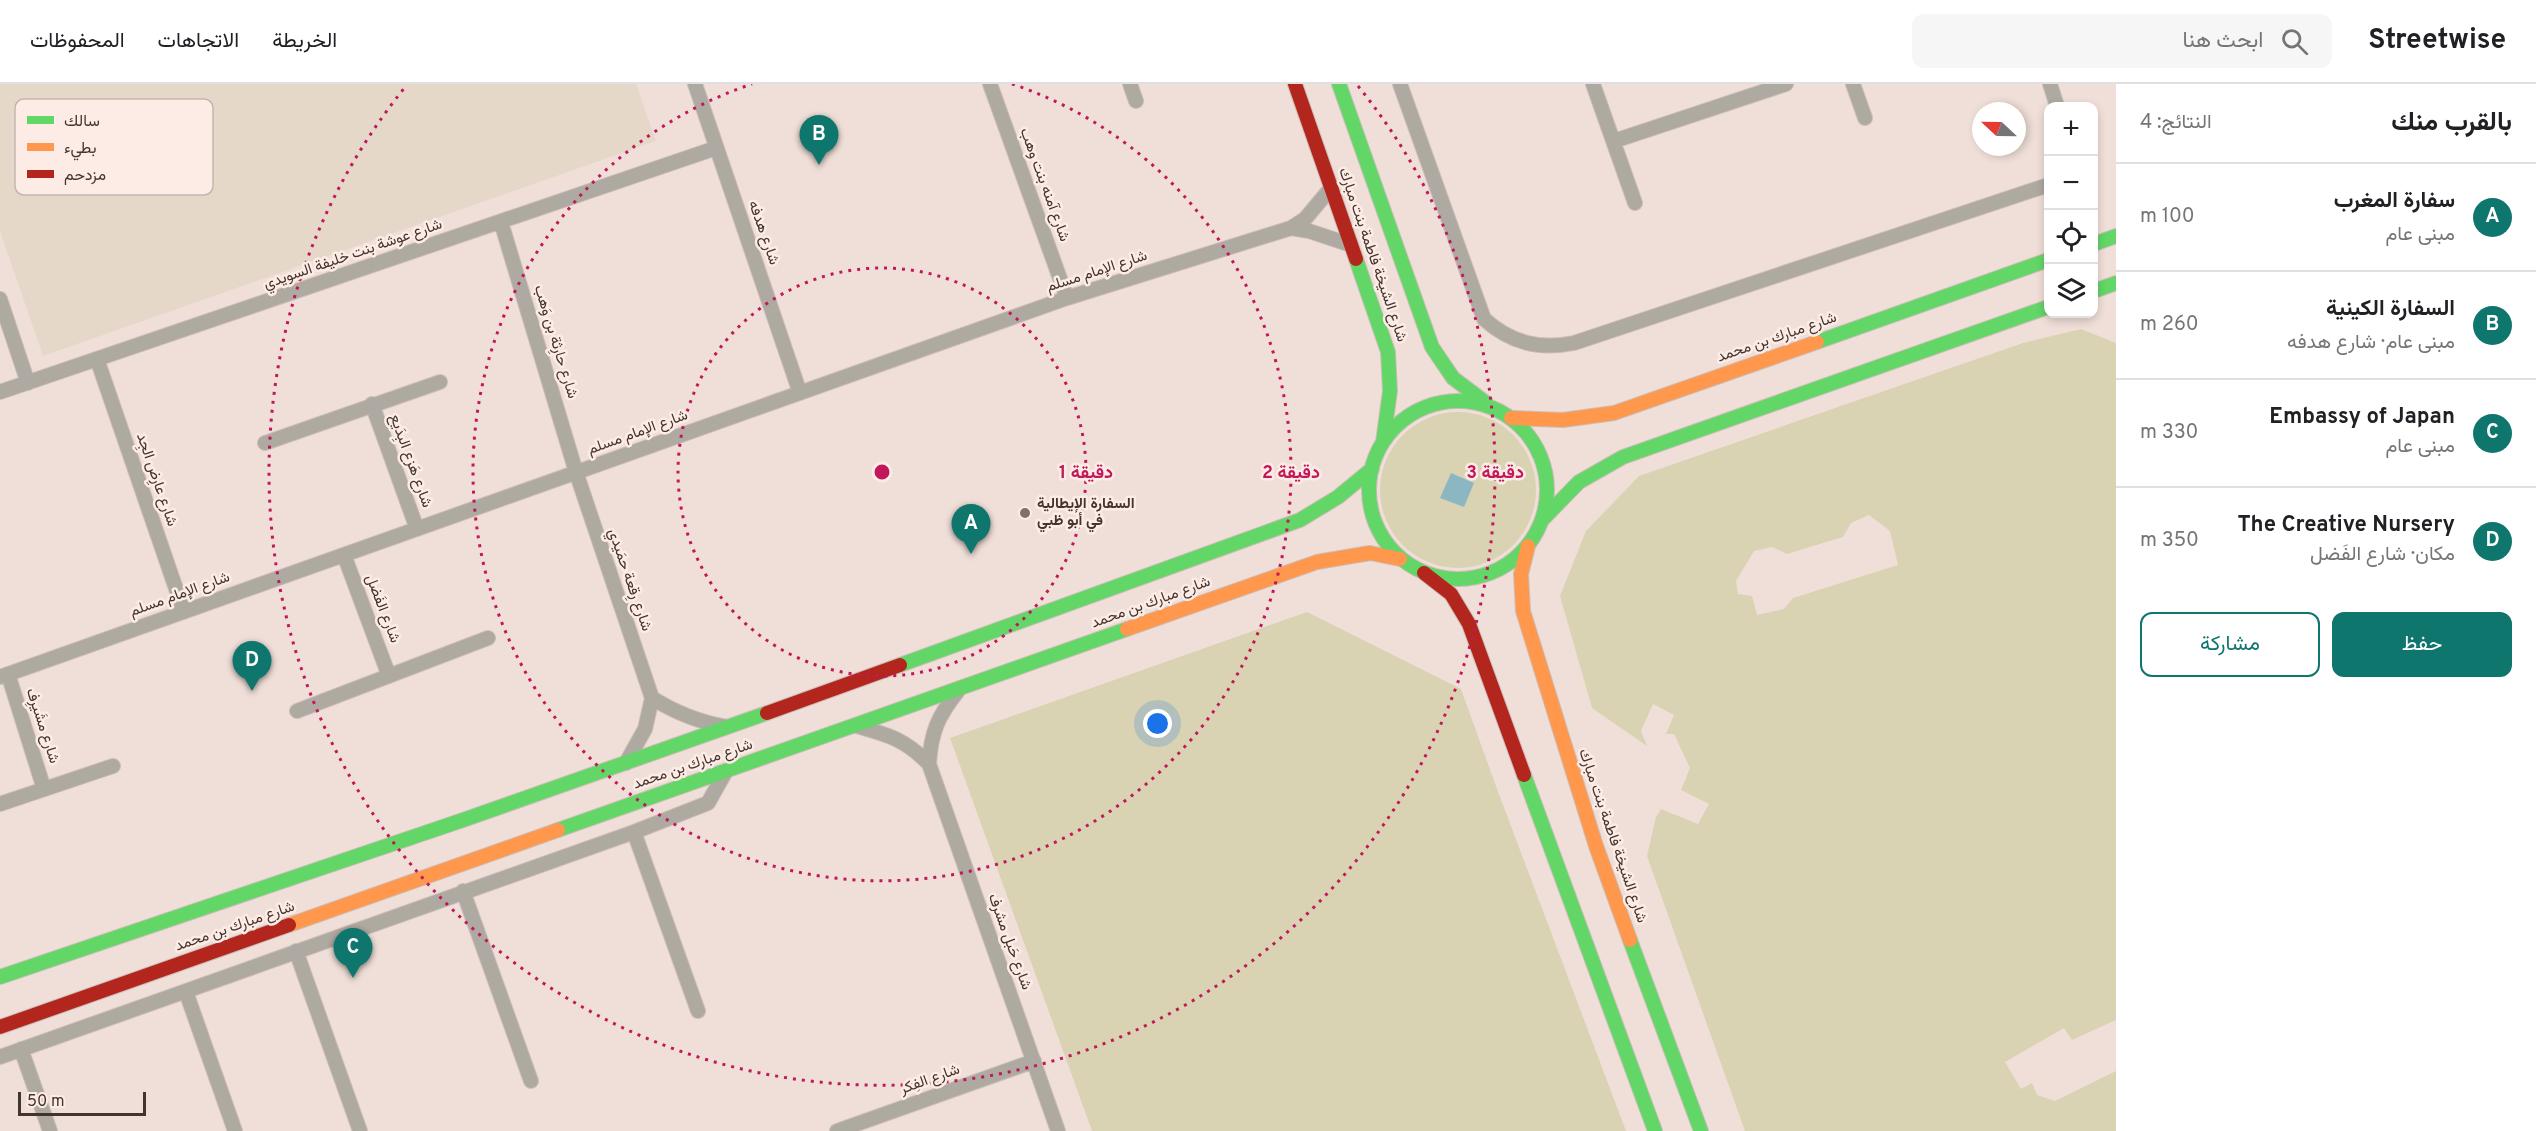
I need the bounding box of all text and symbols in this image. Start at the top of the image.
search box [1912,14,2332,68]
text: Streetwise [2368,23,2506,59]
icon: search [2278,25,2311,58]
text: المحفوظات [30,28,125,55]
text: الاتجاهات [158,28,239,55]
text: الخريطة [272,28,337,55]
text: ابحث هنا [2183,28,2263,55]
legend [15,99,213,195]
north arrow [1972,102,2026,156]
map controls [2044,102,2098,318]
button: + [2044,102,2098,156]
text: بالقرب منك [2391,107,2512,140]
text: النتائج: 4 [2140,110,2212,136]
text: سالك [64,112,100,132]
pin: B [800,116,838,165]
street label: شارع آمنه بنت وهب [1015,126,1073,245]
text: بطيء [64,139,96,161]
button: − [2044,156,2098,210]
street label: شارع الشيخة فاطمة بنت مبارك [1333,165,1411,345]
text: مزدحم [64,166,106,186]
text: سفارة المغرب [2334,188,2455,215]
street label: شارع هدفه [743,198,783,268]
text: 100 m [2140,204,2195,230]
text: A [2485,204,2500,230]
button: locate [2044,210,2098,264]
street label: شارع عوشة بنت خليفة السويدي [261,215,446,296]
text: مبنى عام [2385,222,2455,248]
street label: شارع الإمام مسلم [1044,247,1150,297]
button: layers [2044,264,2098,318]
street label: شارع حارِثة بن وَهب [528,283,581,401]
text: السفارة الكينية [2326,296,2455,323]
street label: شارع مبارك بن محمد [1715,309,1839,367]
text: 260 m [2140,312,2199,338]
text: B [2486,312,2499,338]
text: مبنى عام · شارع هدفه [2287,330,2455,356]
text: Embassy of Japan [2269,404,2455,431]
street label: شارع الإمام مسلم [585,406,691,460]
street label: شارع هَزع البِدَيع [384,412,436,511]
text: 330 m [2140,420,2198,446]
text: C [2486,420,2499,446]
street label: شارع عارِض الجِد [130,431,181,530]
text: مبنى عام [2385,434,2455,460]
centre of rings [872,462,892,482]
text: 1 دقيقة [1059,462,1113,485]
text: 2 دقيقة [1262,462,1320,485]
text: 3 دقيقة [1466,462,1524,485]
place label: السفارة الإيطالية في أبو ظبي [1037,495,1135,533]
pin: A [952,504,990,554]
marker: السفارة الإيطالية في أبو ظبي [1018,506,1032,520]
text: The Creative Nursery [2237,512,2455,539]
street label: شارع رِقعة حمَيدي [601,526,655,635]
text: 350 m [2140,528,2199,554]
text: D [2485,528,2500,554]
text: مكان · شارع الفَضل [2310,542,2455,568]
street label: شارع الإمام مسلم [127,568,233,622]
street label: شارع الفَضل [360,572,404,646]
street label: شارع مبارك بن محمد [1089,573,1213,633]
button: مشاركة [2140,612,2320,677]
button: حفظ [2332,612,2512,677]
pin: D [232,642,272,691]
street label: شارع مشَيرِف [20,686,63,766]
your location [1143,709,1172,738]
street label: شارع مبارك بن محمد [631,736,755,794]
street label: شارع الشيخة فاطمة بنت مبارك [1573,746,1651,926]
street label: شارع حَبل مشرف [983,891,1035,993]
street label: شارع مبارك بن محمد [173,898,297,956]
pin: C [334,928,372,978]
street label: شارع الفِكر [896,1060,963,1100]
scale bar [18,1089,146,1116]
text: 50 m [27,1092,65,1112]

